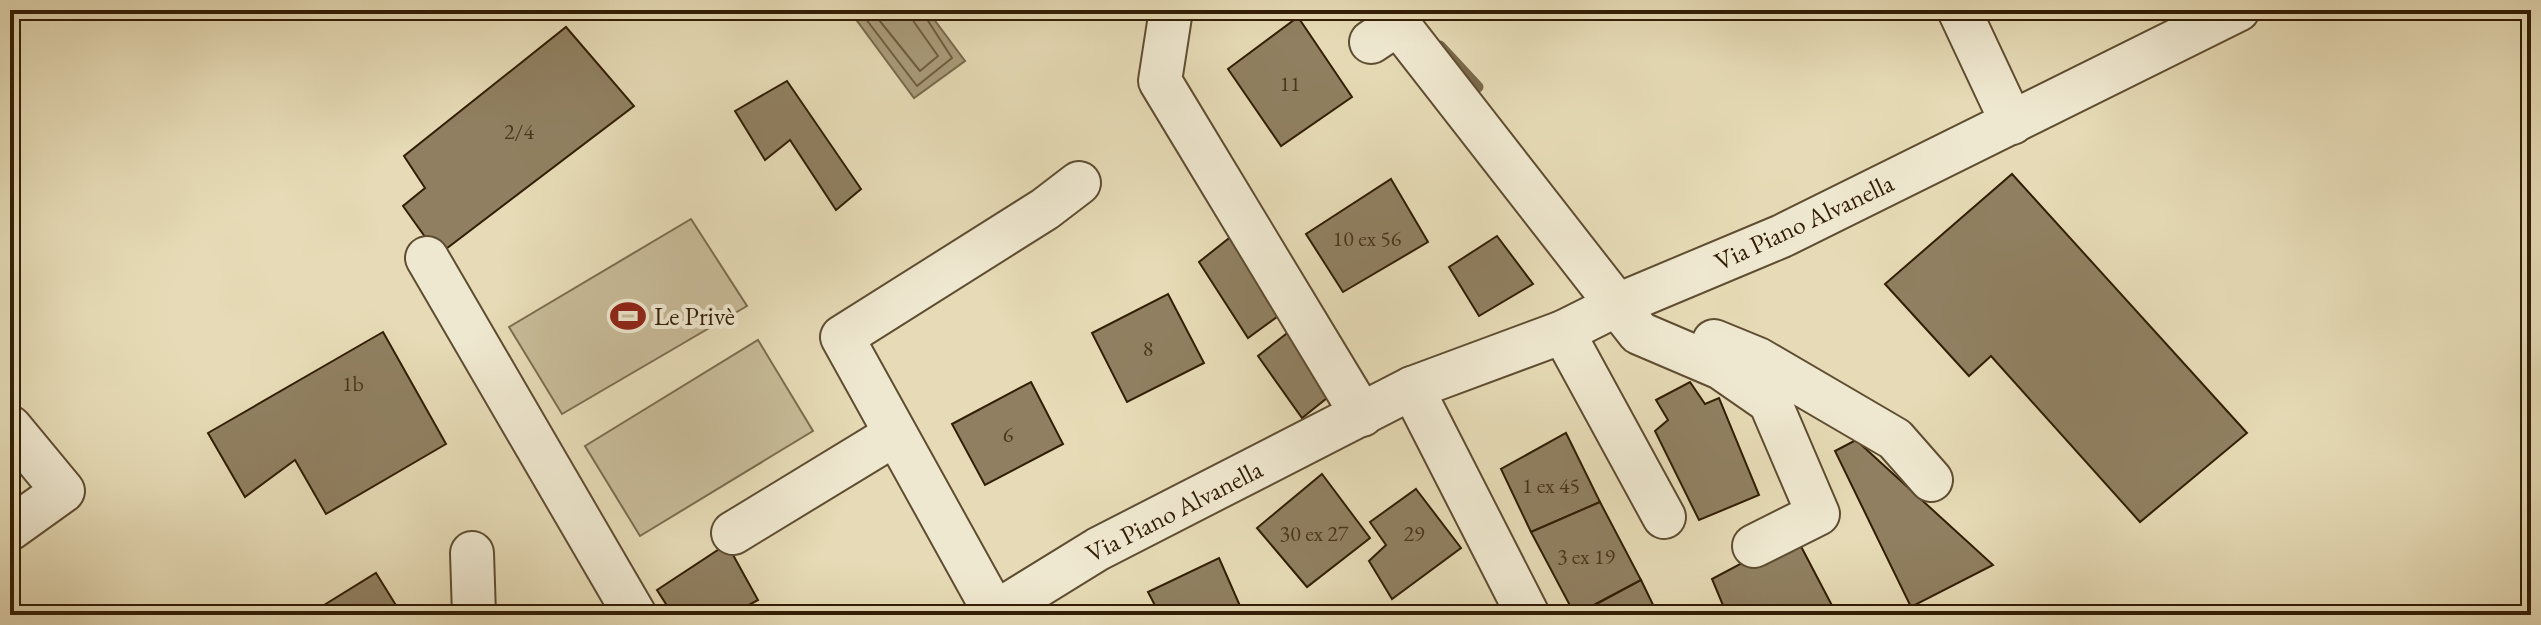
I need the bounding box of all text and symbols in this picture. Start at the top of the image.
house number: 11 [1279,69,1301,98]
house number: 2/4 [504,117,534,146]
street label: Via Piano Alvanella [1709,165,1900,278]
house number: 10 ex 56 [1333,224,1402,253]
sports icon: Le Privè [609,297,647,335]
place label: Le Privè [654,299,735,333]
house number: 8 [1143,334,1153,363]
house number: 1b [342,369,364,398]
house number: 6 [1003,420,1014,449]
street label: Via Piano Alvanella [1080,452,1269,570]
house number: 1 ex 45 [1522,471,1580,500]
house number: 30 ex 27 [1280,519,1349,548]
house number: 29 [1403,519,1425,548]
house number: 3 ex 19 [1557,542,1616,571]

